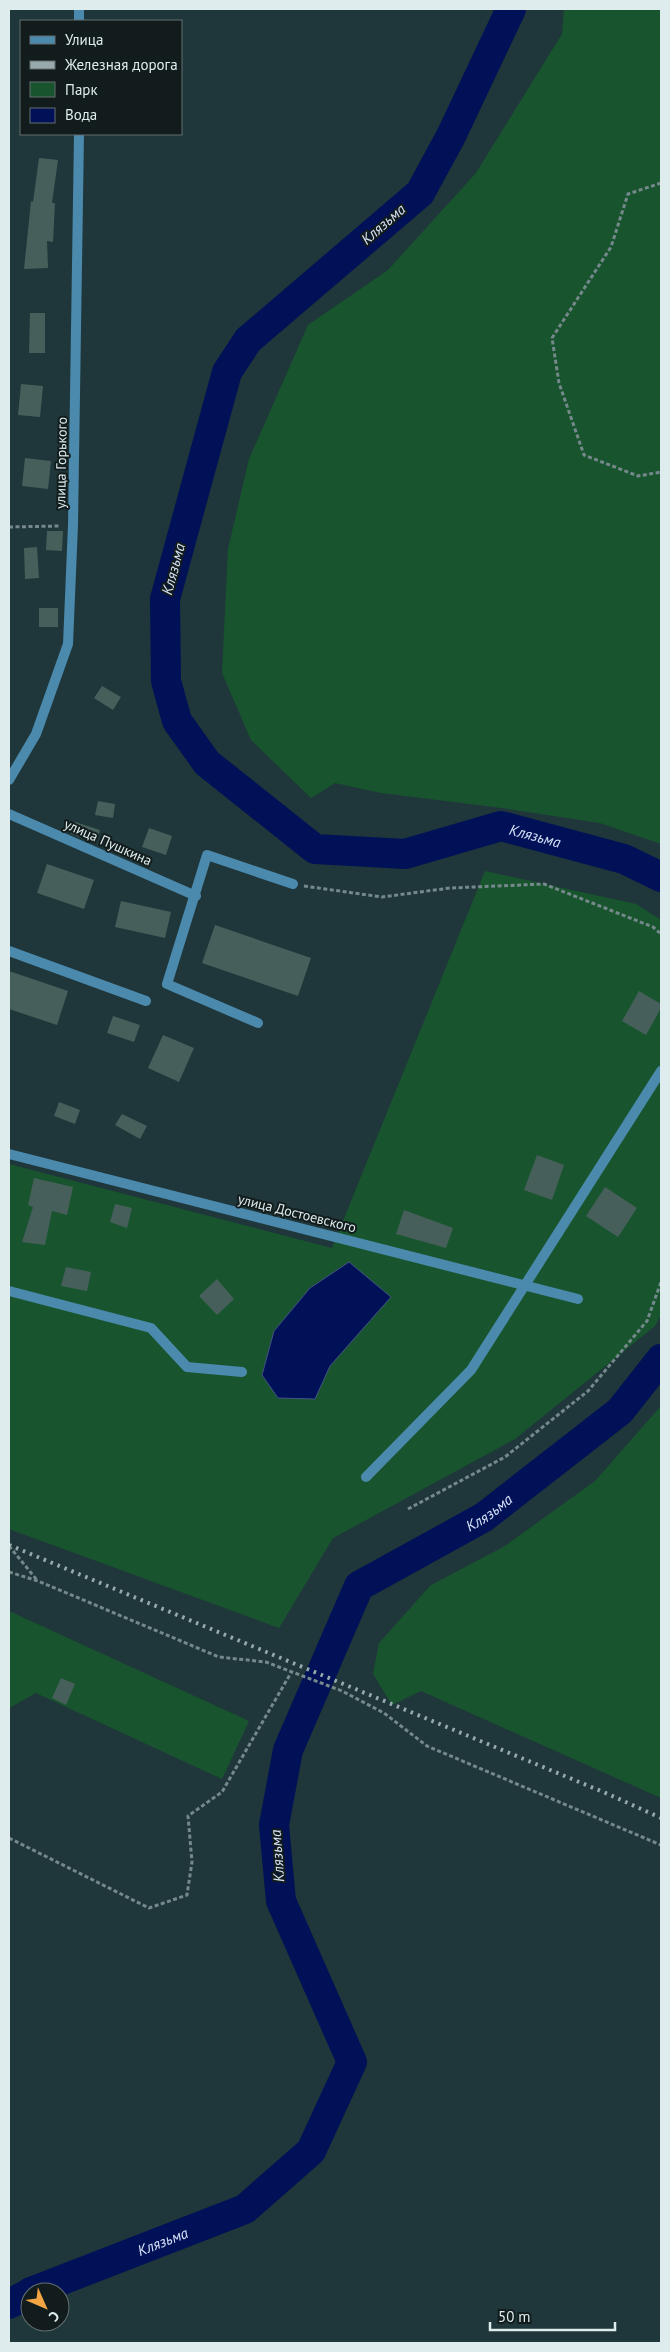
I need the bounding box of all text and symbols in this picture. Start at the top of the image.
legend [20,20,182,135]
text: Улица [65,30,103,49]
text: Железная дорога [64,55,178,74]
text: Парк [65,80,98,99]
text: Вода [65,105,97,124]
water label: Клязьма [357,199,410,248]
street label: улица Горького [51,417,71,509]
water label: Клязьма [157,540,189,597]
street label: улица Пушкина [61,815,155,869]
water label: Клязьма [507,819,564,851]
street label: улица Достоевского [236,1190,358,1236]
water label: Клязьма [462,1489,516,1535]
water label: Клязьма [266,1828,288,1883]
water label: Клязьма [134,2222,191,2259]
north arrow [20,2282,70,2332]
scale bar [490,2300,615,2332]
text: С [45,2307,63,2325]
text: 50 m [498,2307,531,2326]

